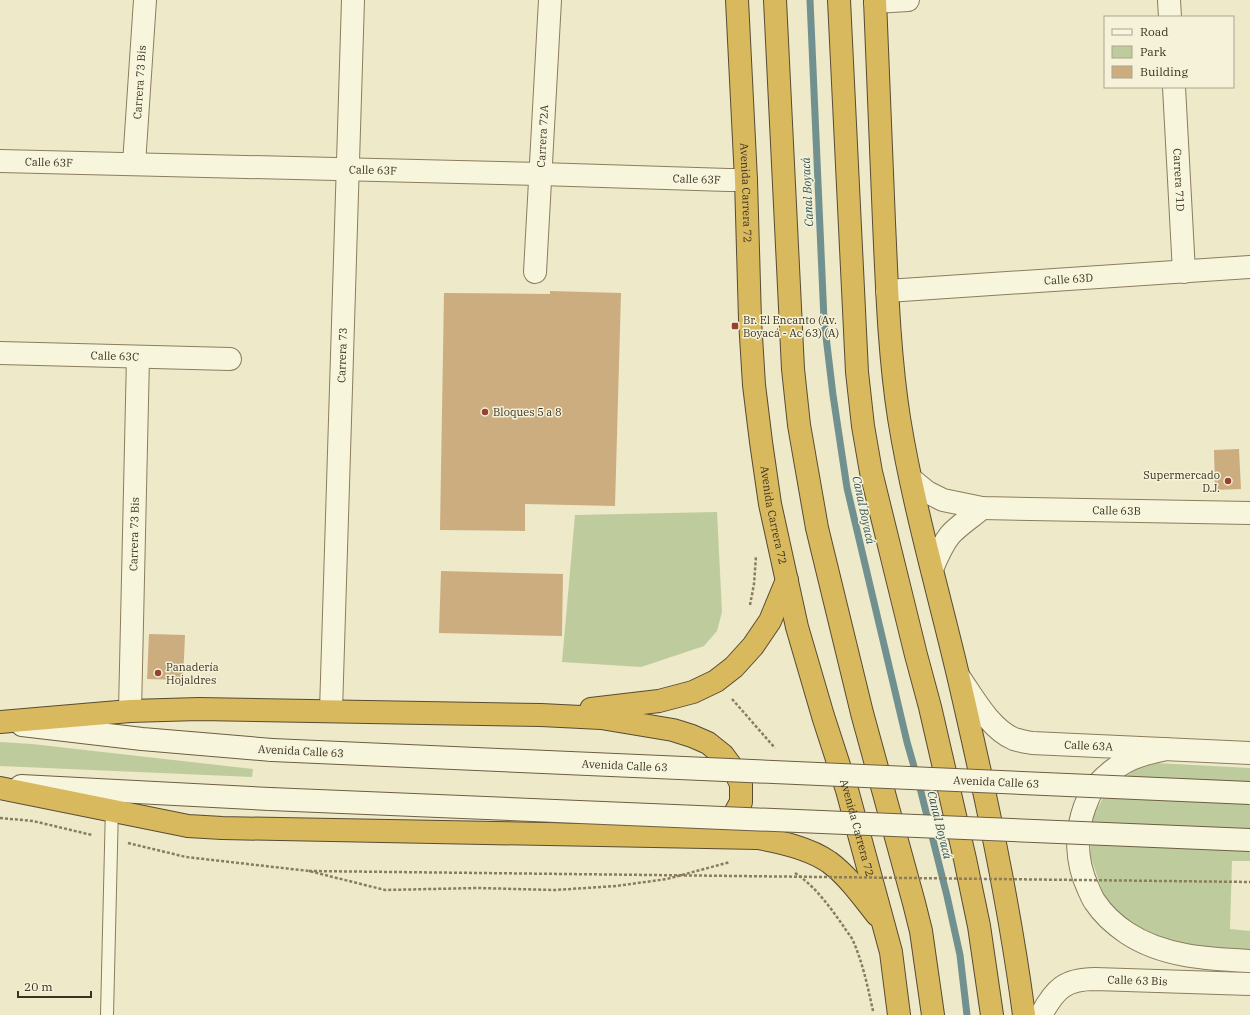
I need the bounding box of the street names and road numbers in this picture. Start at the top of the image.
street label: Carrera 73 Bis [130,45,149,120]
street label: Carrera 72A [534,104,551,168]
street label: Avenida Carrera 72 [737,142,755,243]
street label: Carrera 71D [1170,148,1188,212]
street label: Calle 63F [25,155,73,170]
street label: Calle 63F [349,162,397,178]
street label: Calle 63F [672,171,721,187]
street label: Calle 63D [1044,270,1094,288]
street label: Carrera 73 [334,327,350,383]
street label: Calle 63C [91,348,139,364]
street label: Avenida Carrera 72 [758,465,790,566]
street label: Carrera 73 Bis [126,497,142,571]
street label: Calle 63B [1092,503,1141,518]
street label: Calle 63A [1064,737,1114,754]
street label: Avenida Calle 63 [258,742,344,760]
street label: Avenida Calle 63 [581,757,668,774]
street label: Avenida Calle 63 [953,773,1040,791]
street label: Avenida Carrera 72 [837,777,877,878]
street label: Calle 63 Bis [1107,972,1168,988]

